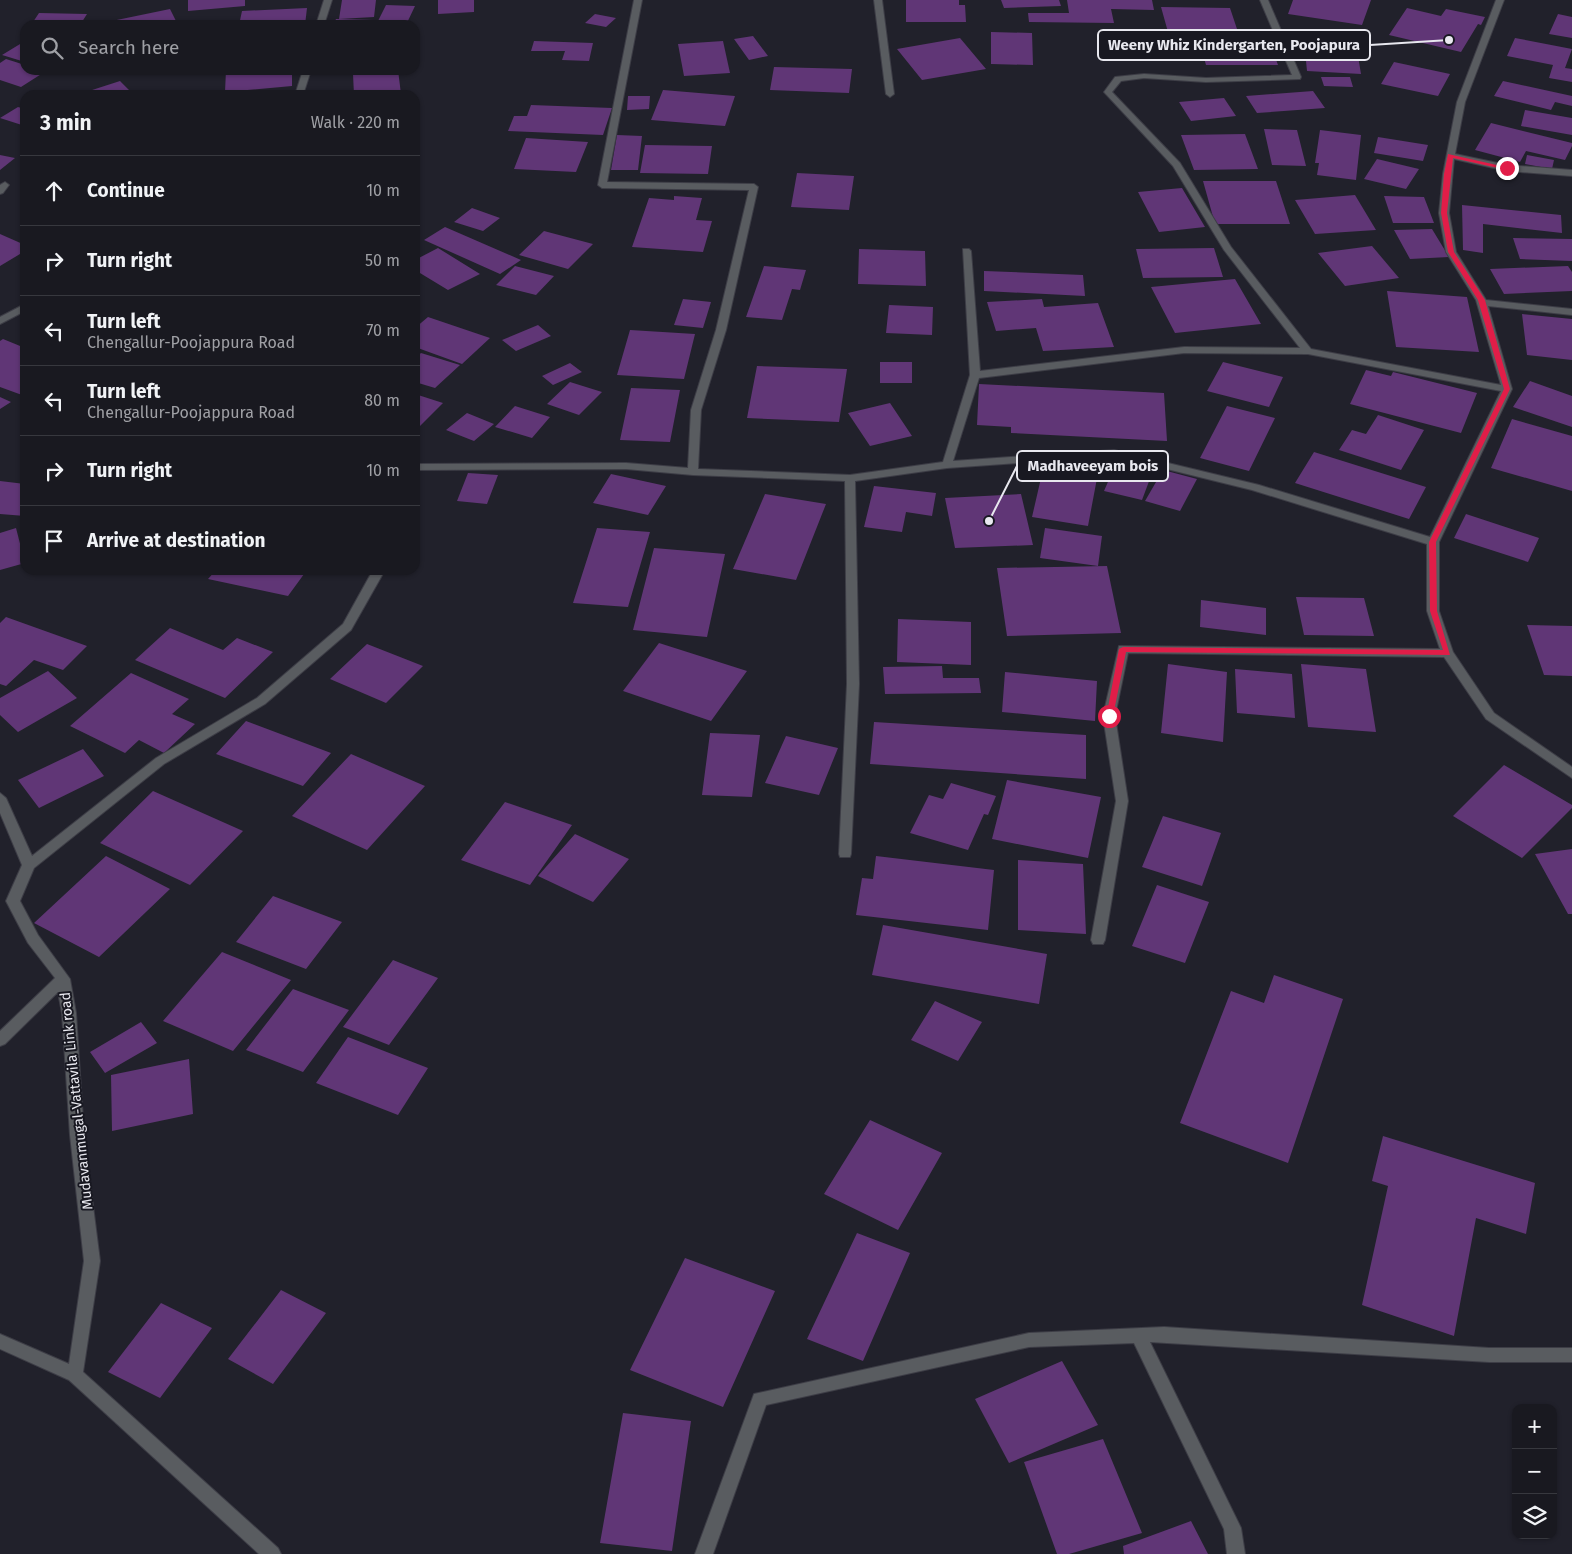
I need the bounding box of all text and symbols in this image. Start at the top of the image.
search box [20,20,420,75]
callout: Weeny Whiz Kindergarten, Poojapura [1098,30,1370,60]
icon: search [38,34,66,62]
text: Search here [78,36,179,59]
text: Weeny Whiz Kindergarten, Poojapura [1108,36,1360,54]
text: 3 min [40,110,92,136]
text: Walk · 220 m [311,113,400,132]
route end [1496,157,1519,180]
icon: ahead [40,177,68,205]
text: Continue [87,179,165,202]
text: 10 m [366,181,400,200]
icon: right [40,247,68,275]
text: Turn right [87,249,172,272]
text: 50 m [365,251,400,270]
text: Turn left [87,310,161,333]
icon: left [40,317,68,345]
text: 70 m [366,321,400,340]
text: Chengallur-Poojappura Road [87,333,295,352]
text: Turn left [87,380,161,403]
icon: left [40,387,68,415]
text: 80 m [364,391,400,410]
text: Chengallur-Poojappura Road [87,403,295,422]
callout: Madhaveeyam bois [1017,451,1168,481]
icon: right [40,457,68,485]
text: Madhaveeyam bois [1028,457,1158,475]
text: Turn right [87,459,172,482]
text: 10 m [366,461,400,480]
icon: arrive [40,527,68,555]
text: Arrive at destination [87,529,266,552]
route start [1098,705,1121,728]
street label: Mudavanmugal-Vattavila Link road [57,991,96,1211]
map controls [1512,1404,1557,1539]
button: + [1512,1404,1557,1449]
button: − [1512,1449,1557,1494]
button: layers [1512,1494,1557,1539]

